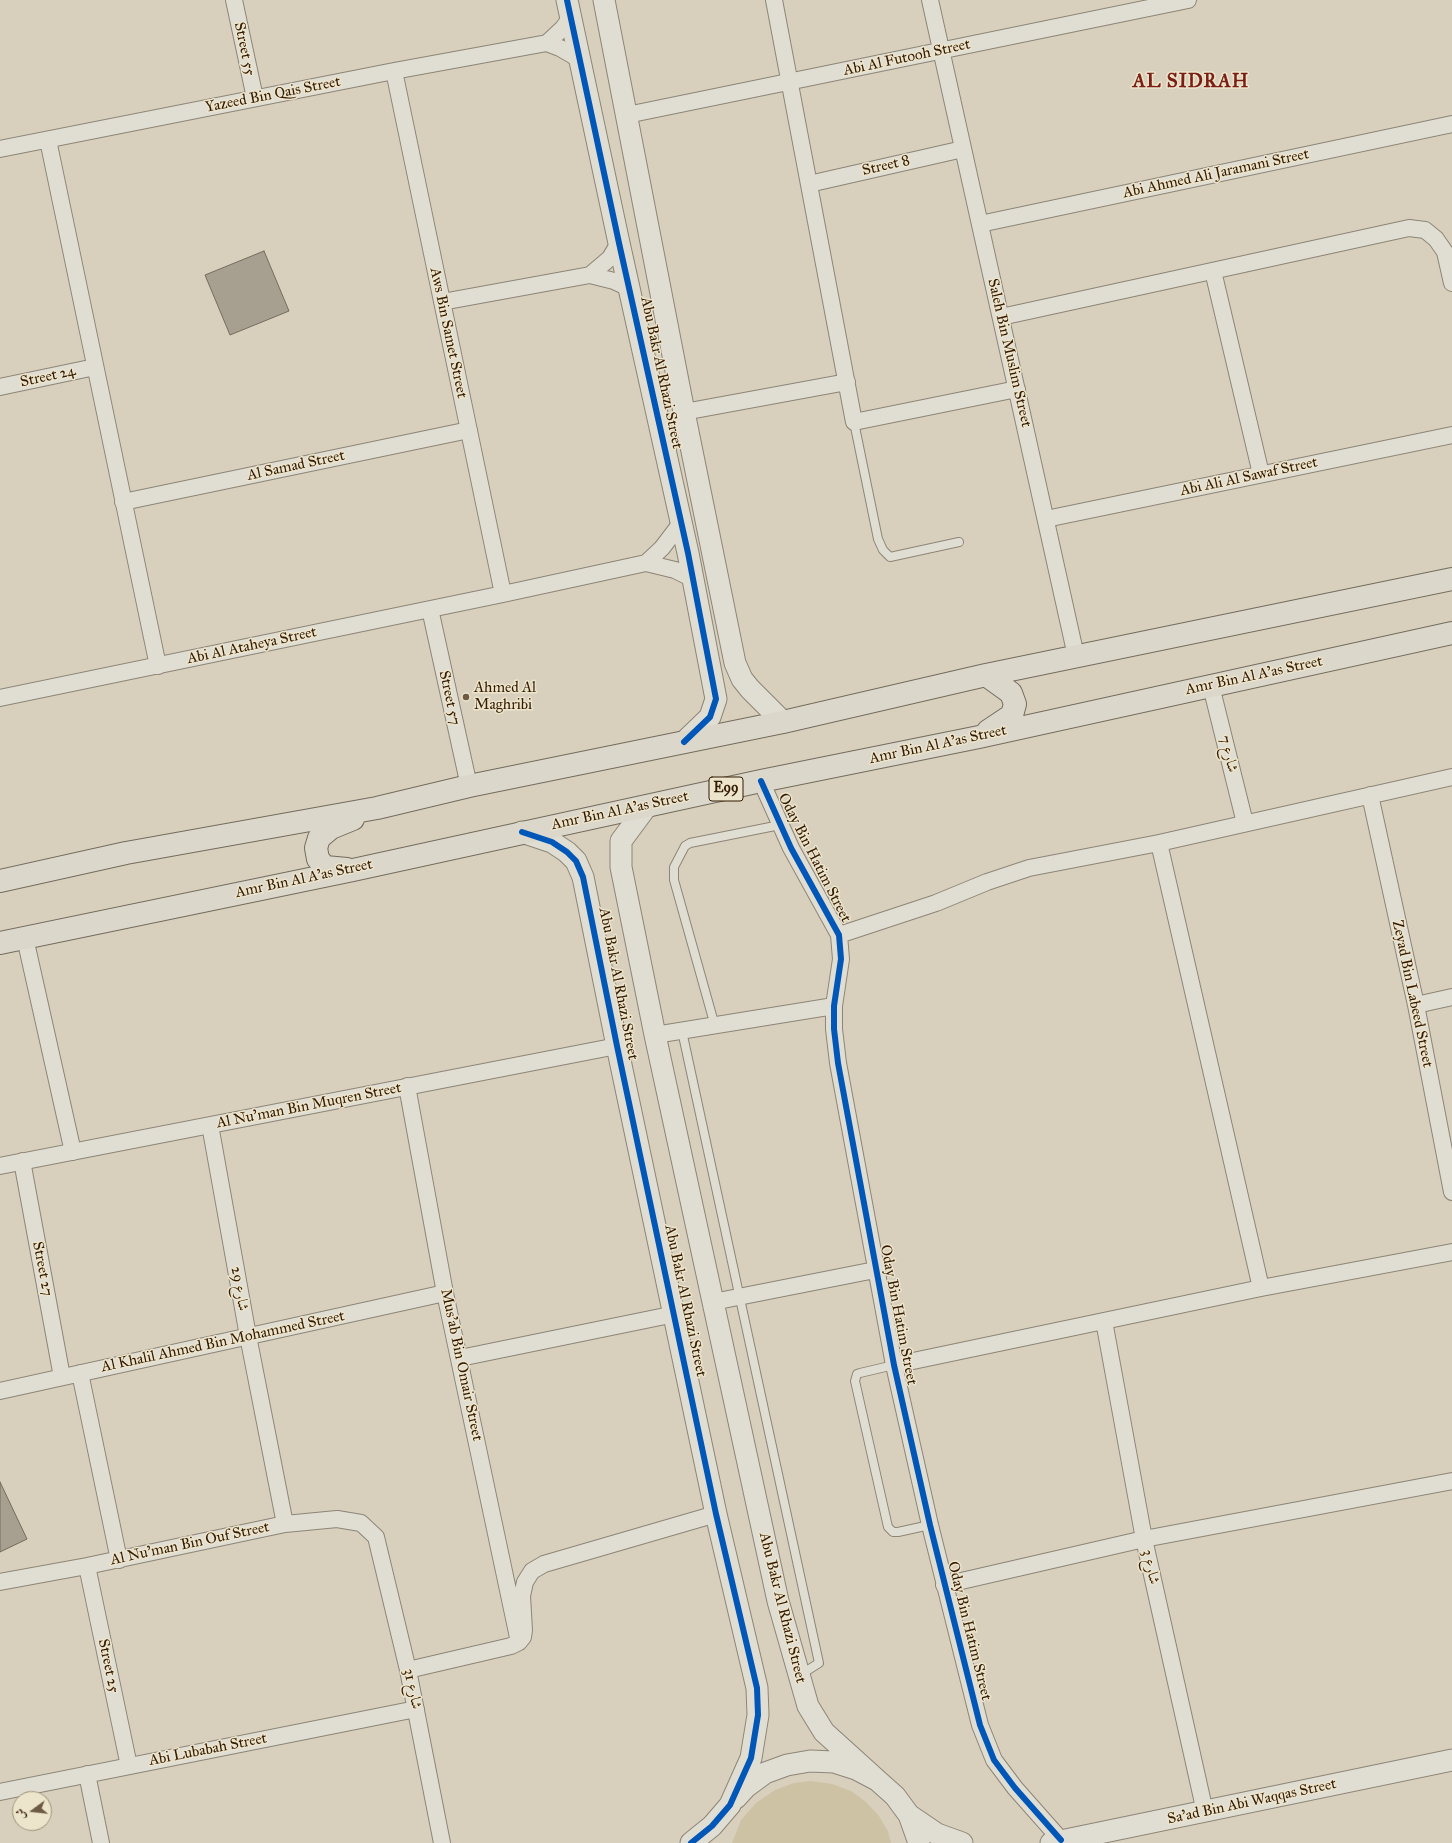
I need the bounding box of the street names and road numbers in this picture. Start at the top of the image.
street label: Street 55 [230,21,258,77]
street label: Abi Al Futooh Street [842,36,972,80]
street label: Yazeed Bin Qais Street [204,73,342,117]
street label: Abi Ahmed Ali Jaramani Street [1121,145,1311,203]
street label: Street 8 [860,152,912,180]
street label: Aws Bin Samet Street [425,266,471,400]
street label: Saleh Bin Muslim Street [983,277,1035,429]
street label: Abu Bakr Al Rhazi Street [636,295,686,451]
street label: Street 24 [19,362,77,392]
street label: Al Samad Street [246,447,346,485]
street label: Abi Ali Al Sawaf Street [1179,454,1319,500]
street label: Abi Al Ataheya Street [186,623,318,669]
street label: Amr Bin Al A'as Street [1184,653,1324,699]
street label: Street 57 [434,669,464,727]
street label: Amr Bin Al A'as Street [868,722,1008,768]
street label: شارع 7 [1215,734,1241,774]
road number: E99 [709,777,743,801]
street label: Amr Bin Al A'as Street [550,788,690,834]
street label: Oday Bin Hatim Street [774,790,854,926]
street label: Amr Bin Al A'as Street [234,856,374,902]
street label: Abu Bakr Al Rhazi Street [594,906,642,1062]
street label: Zeyad Bin Labeed Street [1388,919,1436,1069]
street label: Al Nu'man Bin Muqren Street [215,1079,403,1133]
street label: Abu Bakr Al Rhazi Street [660,1223,710,1379]
street label: Street 27 [28,1240,56,1298]
street label: Oday Bin Hatim Street [876,1243,920,1387]
street label: شارع 29 [226,1265,252,1313]
street label: Mus'ab Bin Omair Street [436,1287,486,1443]
street label: Al Khalil Ahmed Bin Mohammed Street [100,1307,346,1377]
street label: Al Nu'man Bin Ouf Street [109,1518,271,1570]
street label: Abu Bakr Al Rhazi Street [755,1531,809,1685]
street label: شارع 3 [1137,1548,1163,1586]
street label: Oday Bin Hatim Street [943,1560,995,1702]
street label: Street 25 [94,1637,122,1695]
street label: شارع 31 [399,1667,425,1711]
street label: Abi Lubabah Street [147,1730,269,1770]
street label: Sa'ad Bin Abi Waqqas Street [1166,1775,1338,1829]

